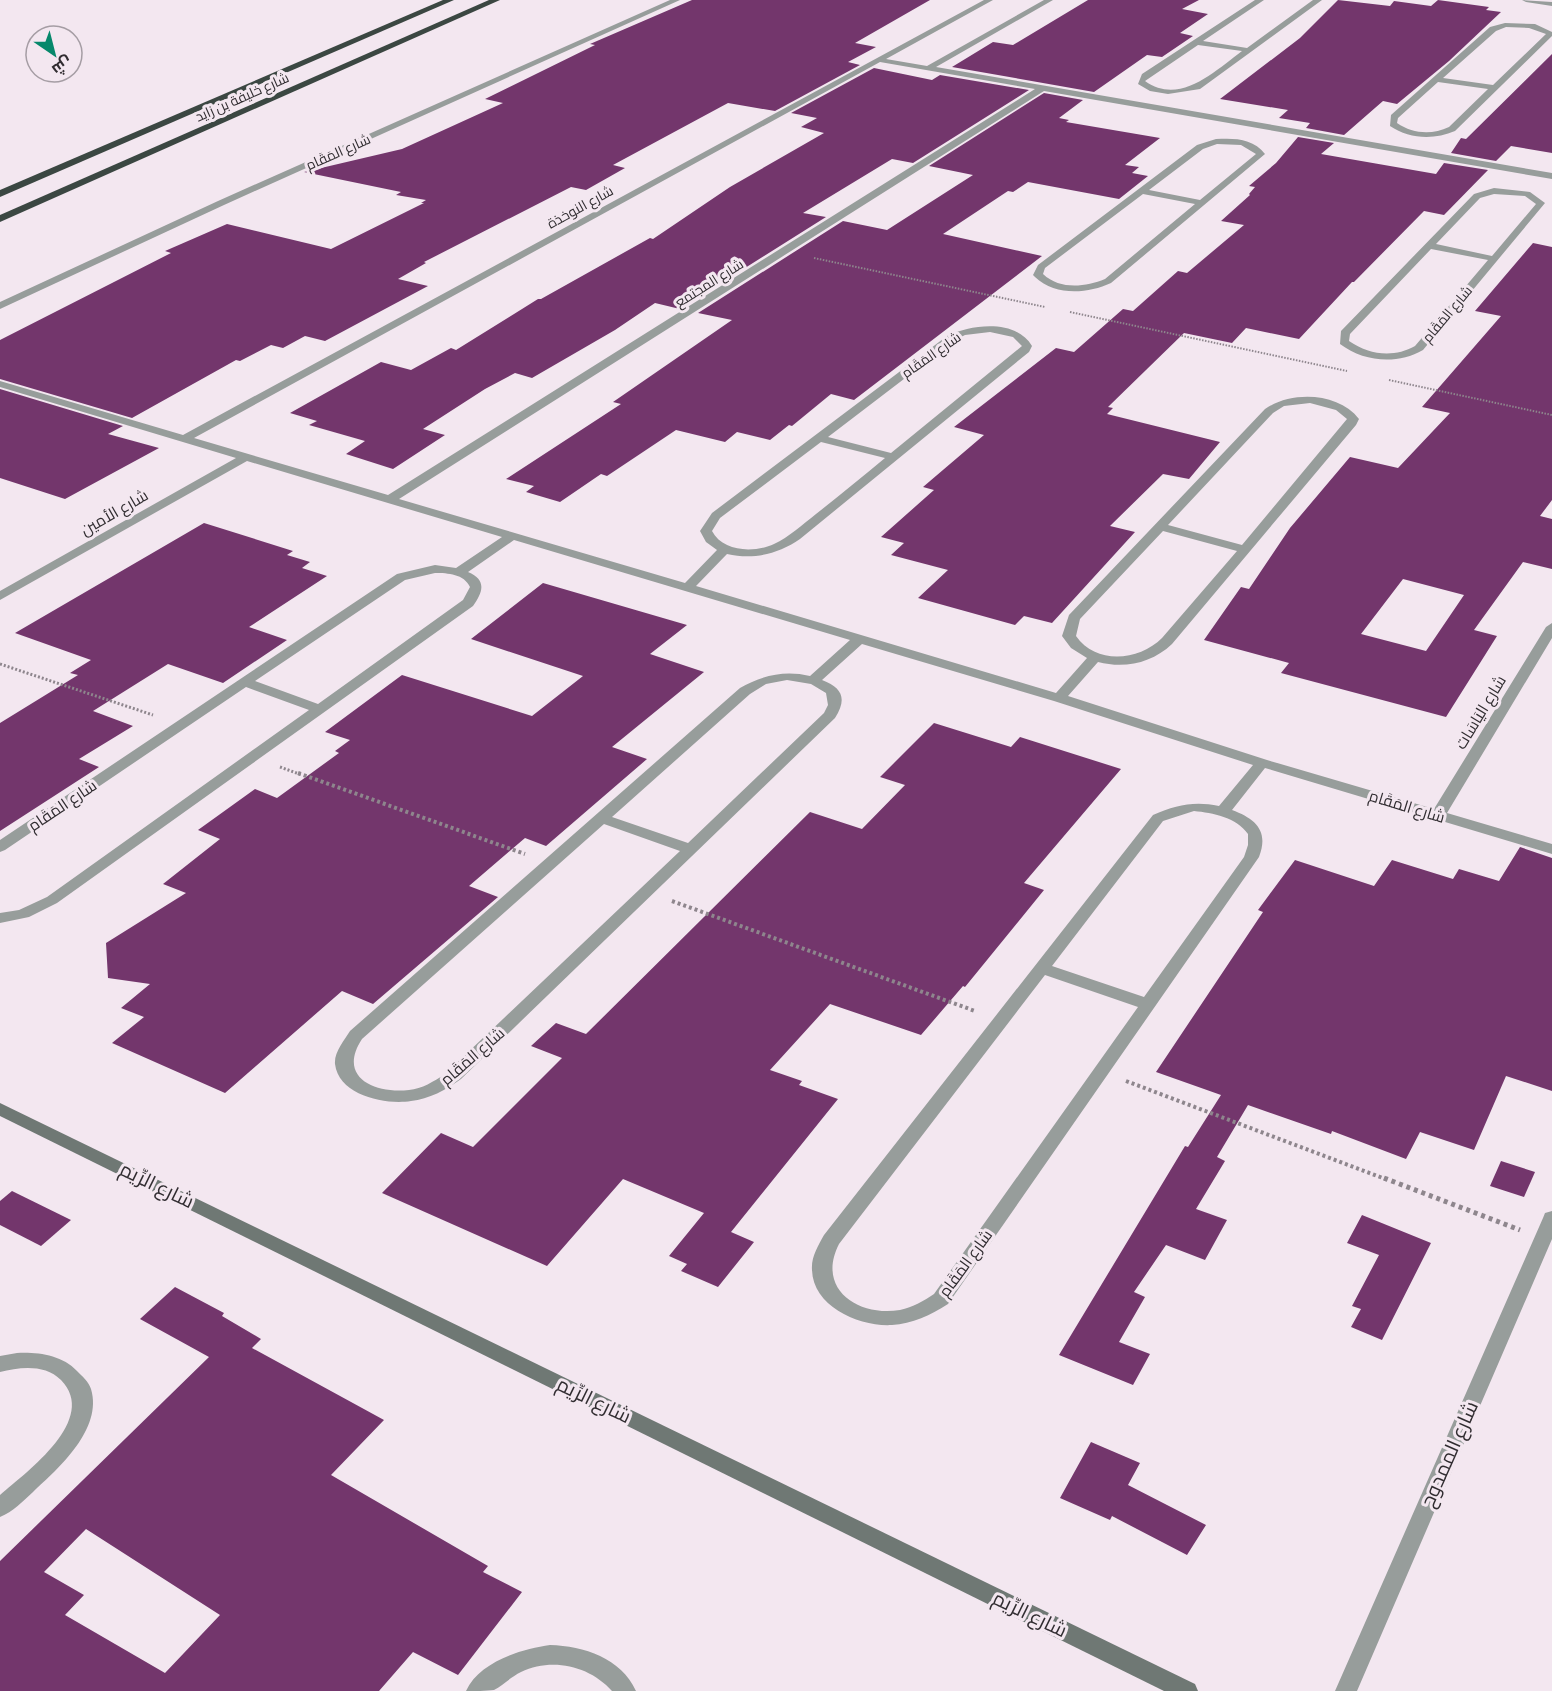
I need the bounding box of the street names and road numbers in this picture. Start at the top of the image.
street label: شارع خليفة بن زايد [192,68,293,128]
street label: شارع المَقَام [303,130,374,176]
street label: شارع النوخذة [544,181,617,234]
street label: شارع المجتمع [671,255,748,313]
street label: شارع المَقَام [1418,282,1478,347]
street label: شارع المَقَام [898,328,965,384]
street label: شارع الأمين [77,485,152,541]
street label: شارع اليَاسَات [1450,671,1512,754]
street label: شارع المَقَام [24,775,101,837]
street label: شارع المَقَام [1366,785,1448,829]
street label: شارع المَقَام [436,1023,510,1091]
street label: شارع الرِّيم [115,1156,199,1216]
street label: شارع المَقَام [934,1225,998,1302]
street label: شارع الرِّيم [552,1371,636,1431]
street label: شارع الممدوح [1414,1397,1486,1512]
street label: شارع الرِّيم [988,1585,1072,1645]

